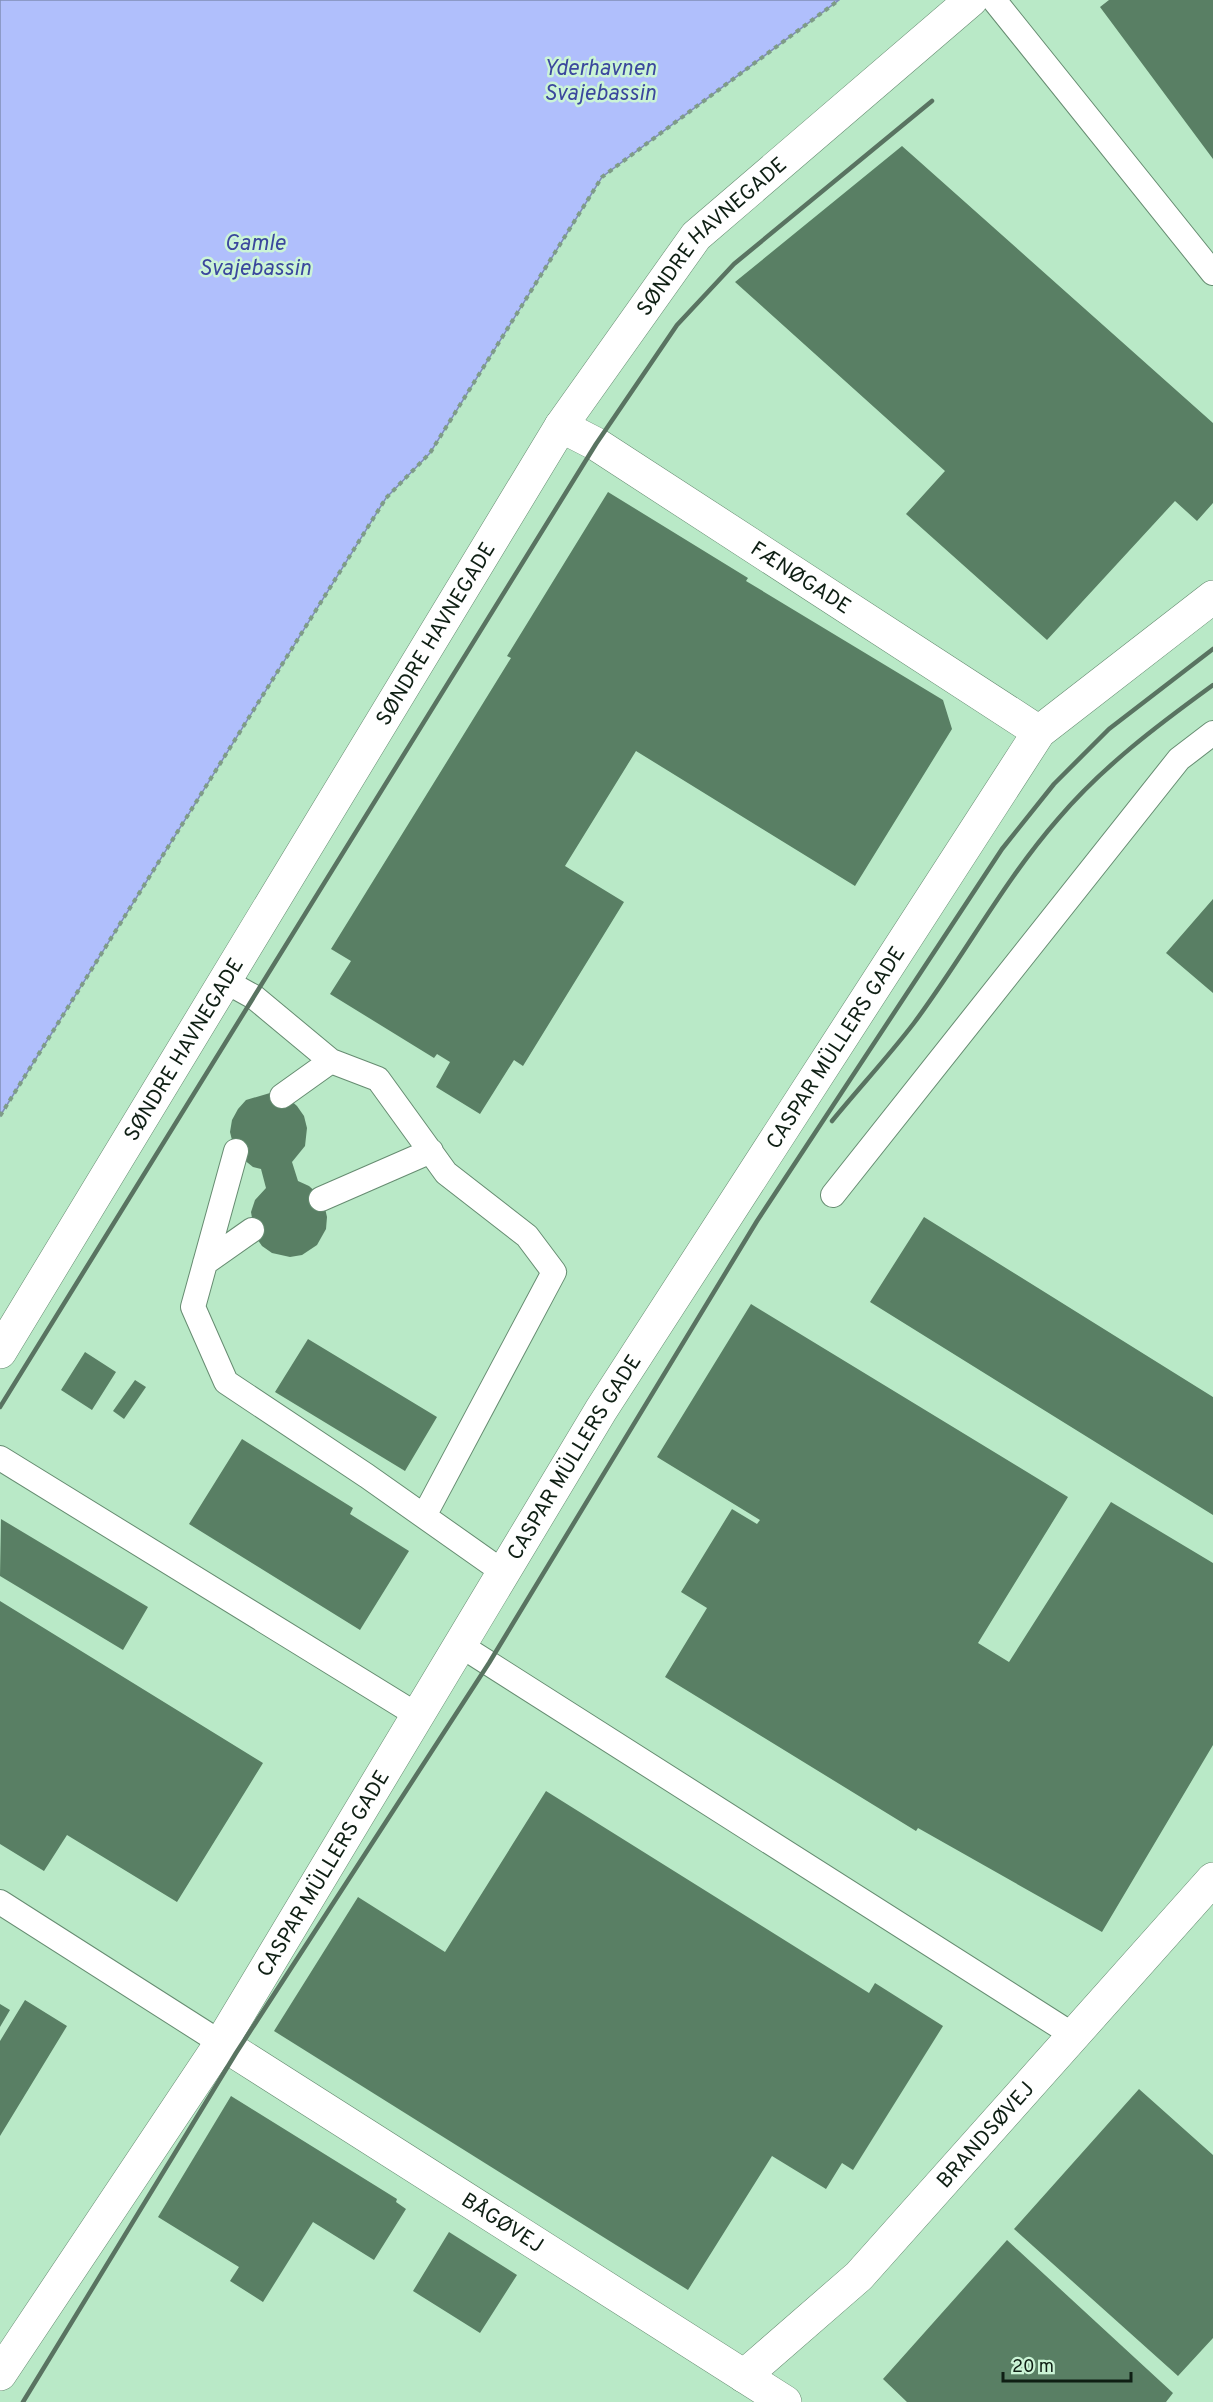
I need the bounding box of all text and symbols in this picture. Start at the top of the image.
water label: Yderhavnen Svajebassin [544,56,656,108]
street label: SØNDRE HAVNEGADE [631,152,793,322]
water label: Gamle Svajebassin [199,231,311,283]
street label: FÆNØGADE [745,536,856,621]
street label: SØNDRE HAVNEGADE [371,538,502,731]
street label: CASPAR MÜLLERS GADE [761,942,912,1155]
street label: SØNDRE HAVNEGADE [119,953,251,1147]
street label: CASPAR MÜLLERS GADE [502,1350,648,1566]
street label: CASPAR MÜLLERS GADE [252,1766,397,1982]
street label: BRANDSØVEJ [932,2076,1041,2195]
street label: BÅGØVEJ [456,2187,548,2260]
scale bar [1003,2345,1130,2383]
text: 20 m [1012,2356,1054,2379]

